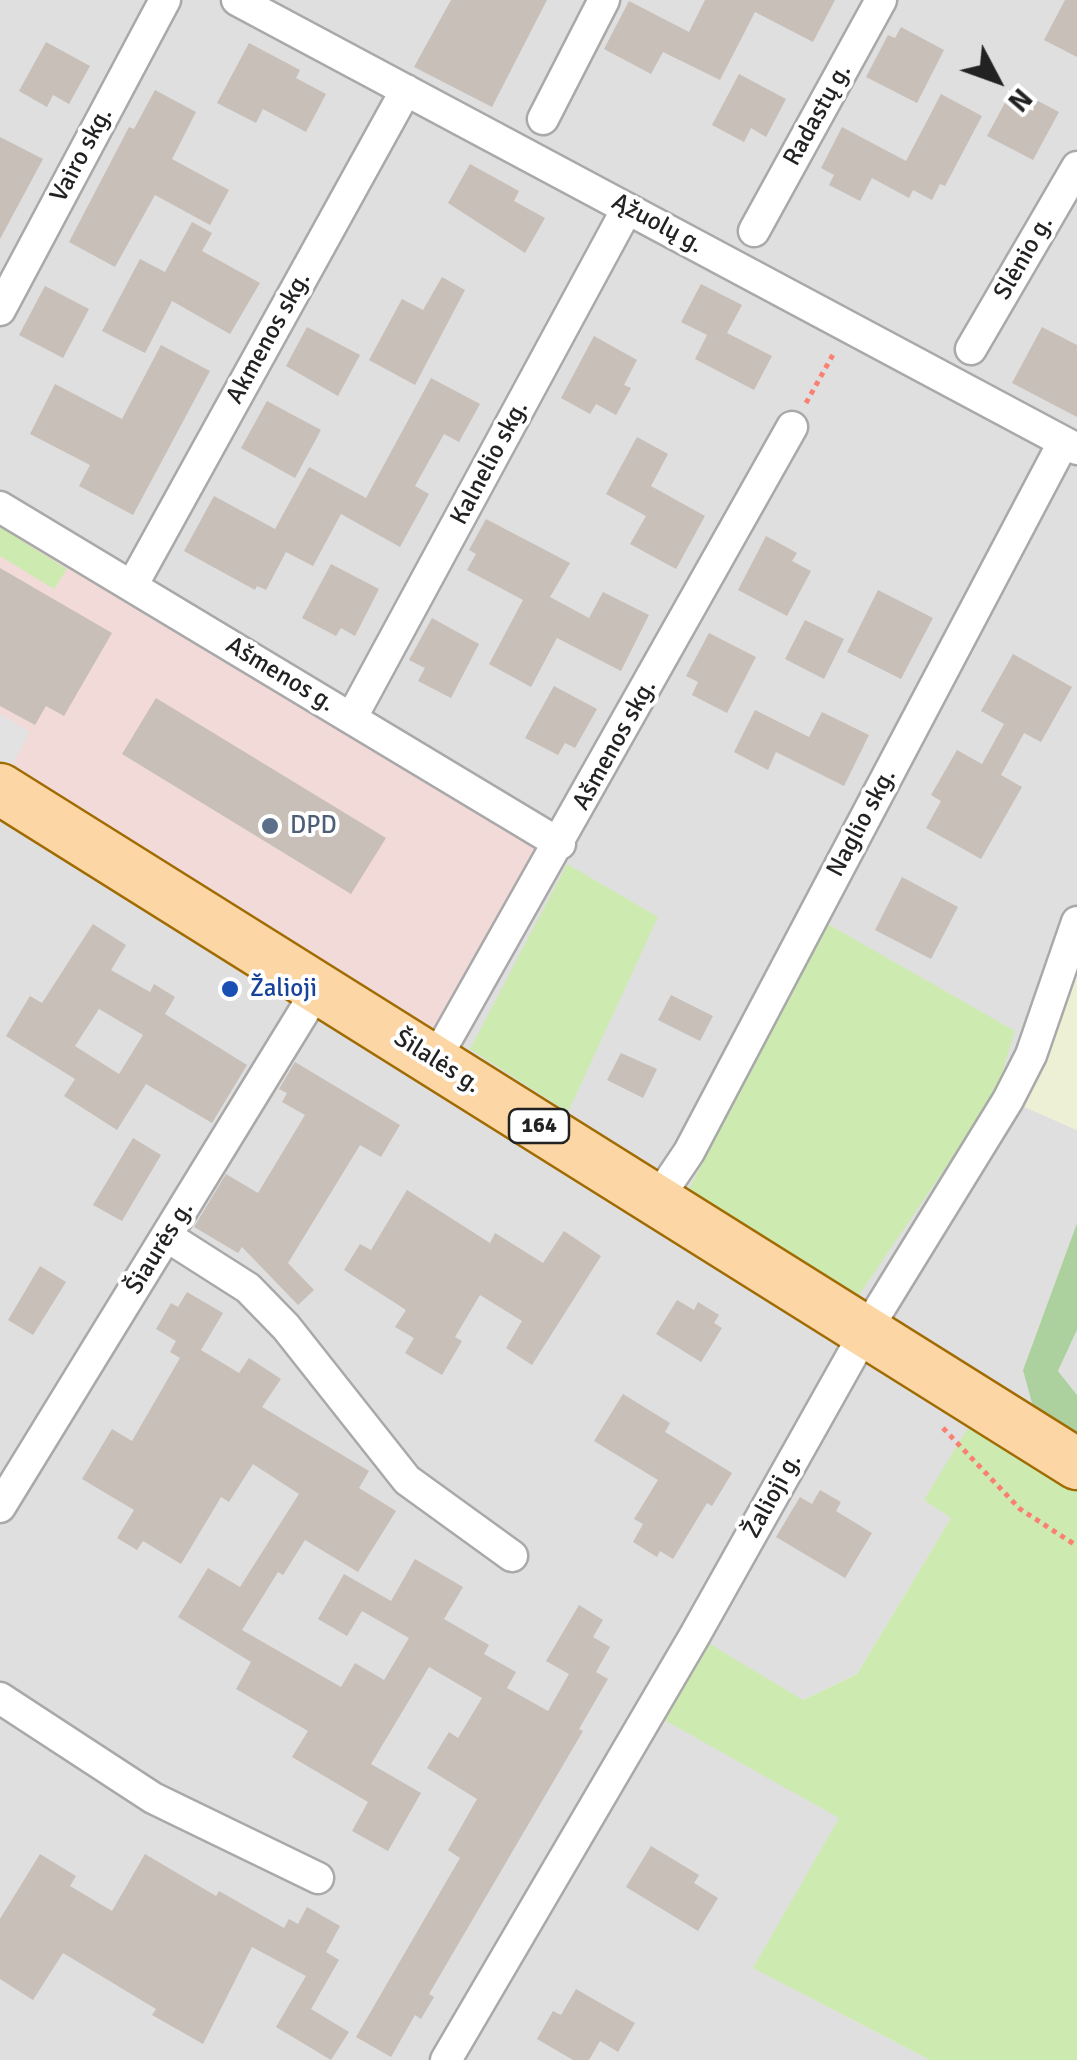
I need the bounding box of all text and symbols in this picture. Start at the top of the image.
north arrow [947,30,1047,130]
street label: Radastų g. [778,59,858,171]
text: N [1000,81,1039,118]
street label: Vairo skg. [45,102,119,208]
street label: Ąžuolų g. [606,188,708,260]
street label: Slėnio g. [988,211,1060,305]
street label: Akmenos skg. [220,267,318,409]
street label: Kalnelio skg. [445,396,535,530]
street label: Ašmenos g. [220,631,340,719]
street label: Ašmenos skg. [567,674,663,816]
street label: Naglio skg. [821,764,903,882]
place label: DPD [290,811,337,841]
marker: DPD [259,815,281,837]
place label: Žalioji [250,974,317,1004]
marker: Žalioji [219,978,241,1000]
street label: Šilalės g. [388,1024,486,1100]
road number: 164 [509,1109,569,1143]
street label: Šiaurės g. [120,1196,200,1300]
street label: Žalioji g. [738,1448,808,1544]

